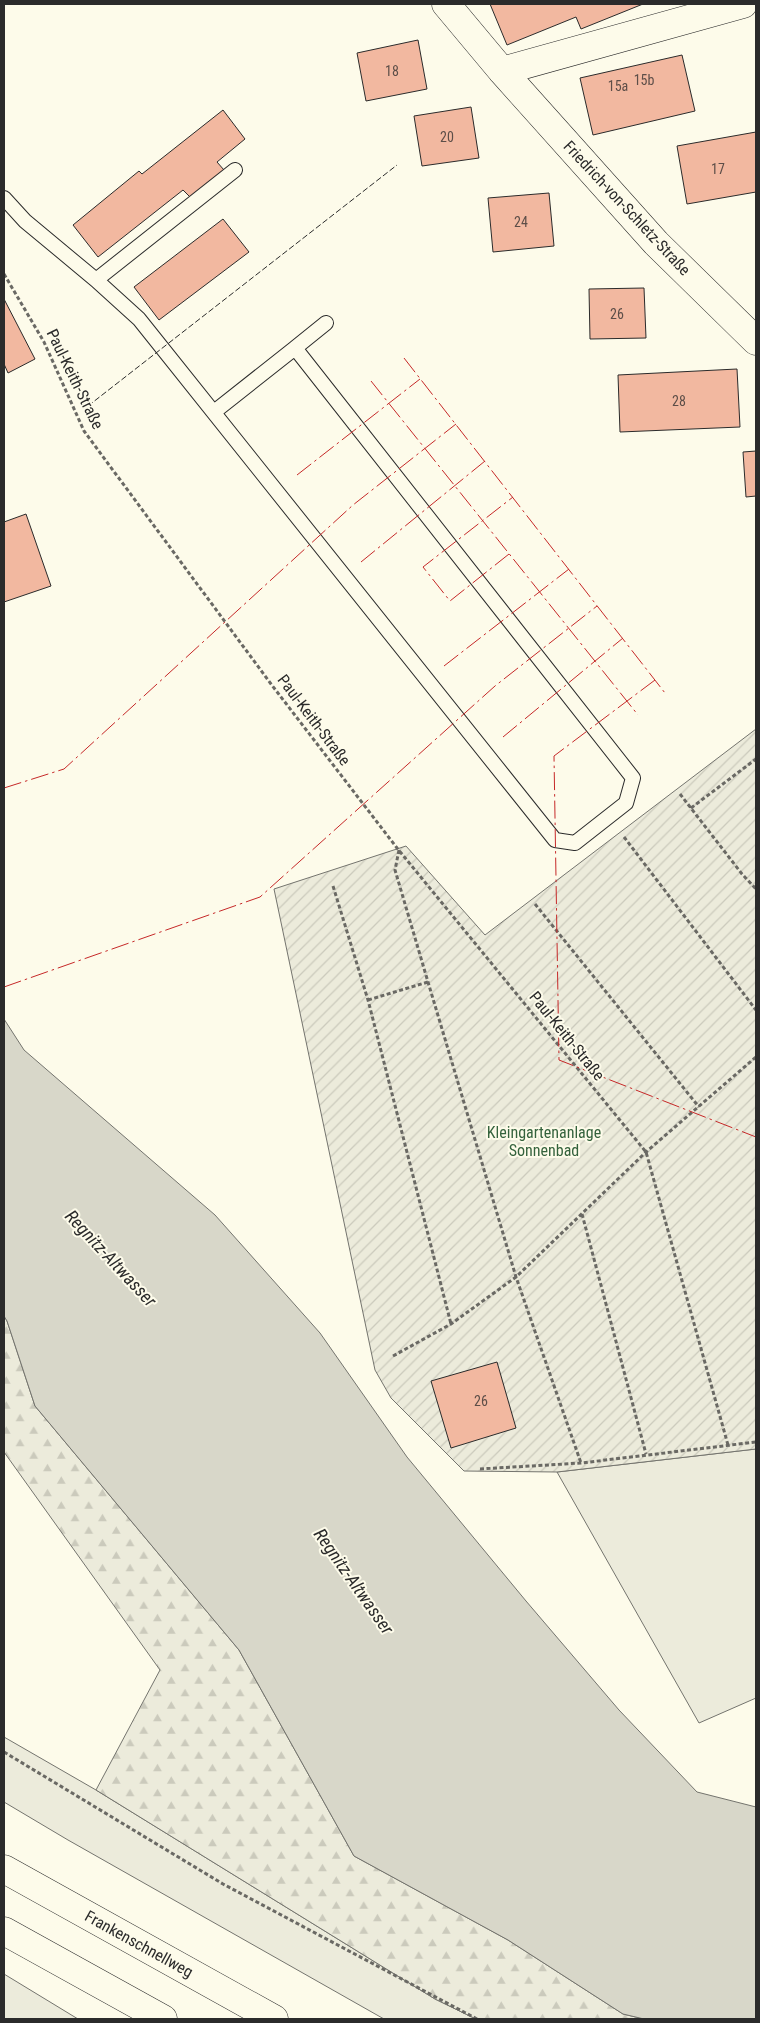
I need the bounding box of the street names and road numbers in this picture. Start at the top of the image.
street label: Friedrich-von-Schletz-Straße [560,137,694,279]
street label: Paul-Keith-Straße [43,326,107,432]
street label: Paul-Keith-Straße [274,671,354,769]
street label: Paul-Keith-Straße [525,988,609,1084]
street label: Frankenschnellweg [82,1906,196,1982]

